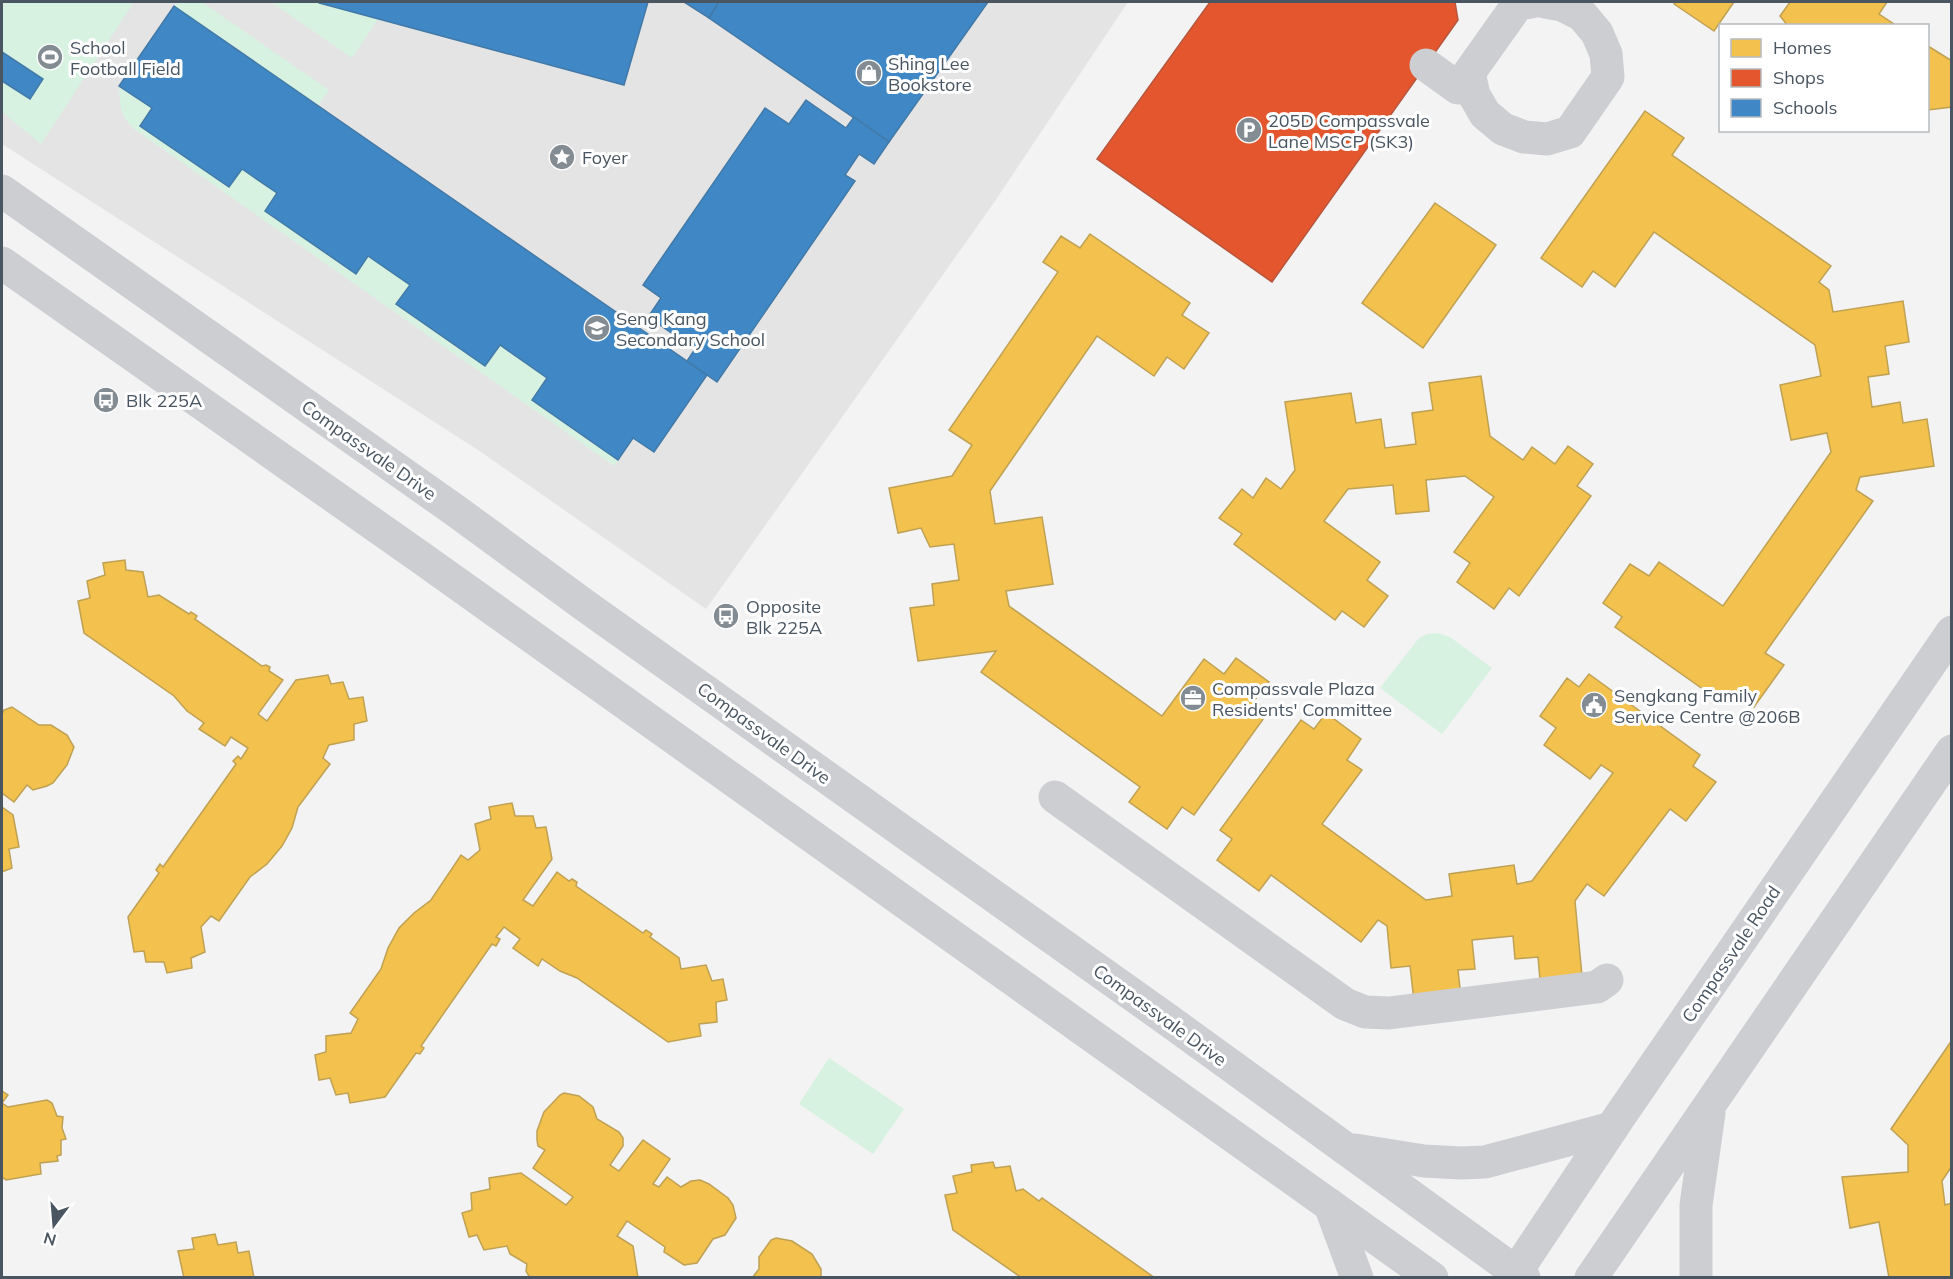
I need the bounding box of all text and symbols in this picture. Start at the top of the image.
legend [1719,24,1929,132]
place label: School Football Field [70,36,181,80]
text: Homes [1773,36,1832,59]
sports icon: School Football Field [35,42,65,72]
place label: Shing Lee Bookstore [888,52,971,96]
shop icon: Shing Lee Bookstore [854,58,884,88]
text: Shops [1773,66,1825,89]
text: Schools [1773,96,1838,119]
place label: 205D Compassvale Lane MSCP (SK3) [1268,109,1430,153]
parking icon: 205D Compassvale Lane MSCP (SK3) [1234,115,1264,145]
place icon: Foyer [547,142,577,172]
place label: Foyer [582,146,628,169]
place label: Seng Kang Secondary School [616,307,765,351]
school or university icon: Seng Kang Secondary School [582,313,612,343]
bus stop icon: Blk 225A [91,385,121,415]
place label: Blk 225A [126,389,202,412]
street label: Compassvale Drive [297,395,441,505]
place label: Opposite Blk 225A [746,595,822,639]
bus stop icon: Opposite Blk 225A [711,601,741,631]
street label: Compassvale Drive [693,677,835,789]
place label: Compassvale Plaza Residents' Committee [1212,677,1392,721]
office icon: Compassvale Plaza Residents' Committee [1178,683,1208,713]
place label: Sengkang Family Service Centre @206B [1614,684,1800,728]
public building icon: Sengkang Family Service Centre @206B [1579,690,1609,720]
street label: Compassvale Road [1677,881,1785,1027]
street label: Compassvale Drive [1089,959,1231,1071]
north arrow [24,1195,84,1255]
text: N [41,1228,58,1251]

